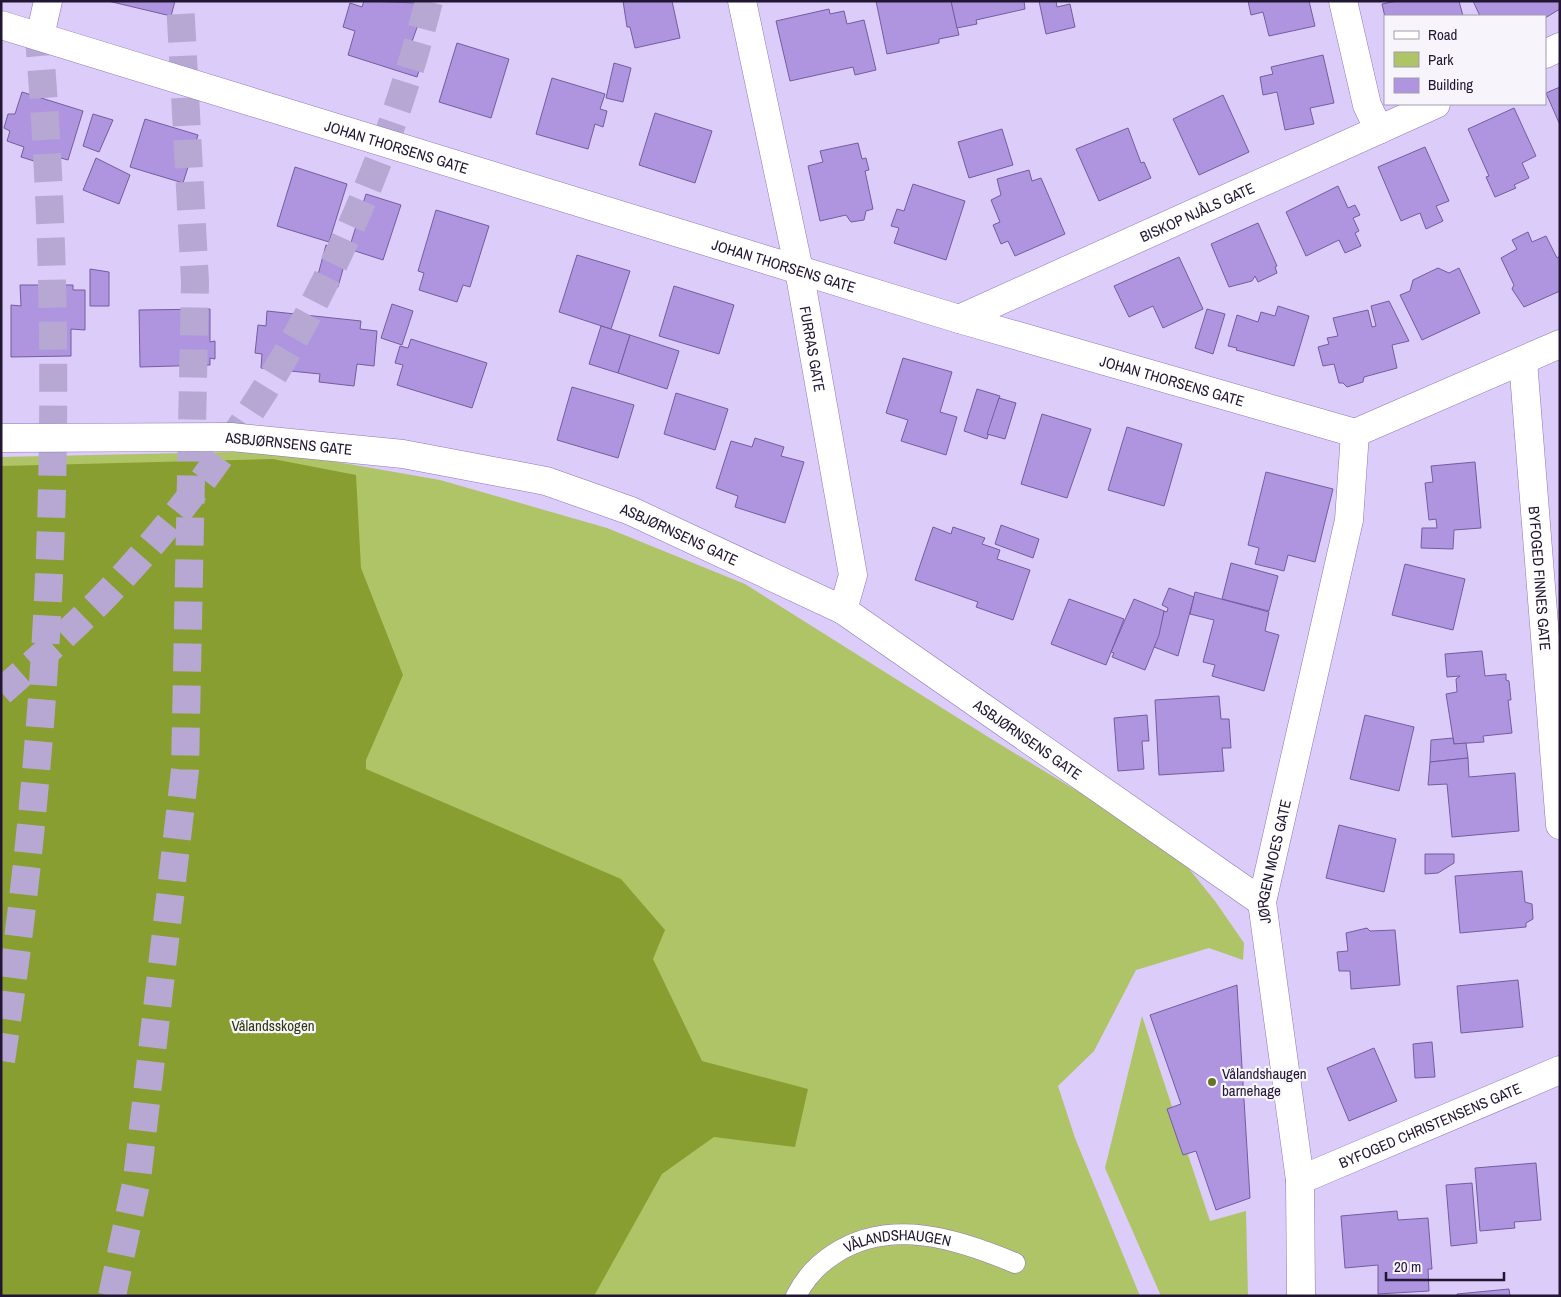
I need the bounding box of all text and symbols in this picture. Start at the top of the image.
legend [1384,15,1546,105]
text: Road [1428,24,1457,45]
text: Park [1428,49,1454,70]
text: Building [1428,74,1473,95]
street label: JOHAN THORSENS GATE [322,115,471,178]
street label: BISKOP NJÅLS GATE [1136,177,1258,247]
street label: JOHAN THORSENS GATE [709,233,858,297]
street label: FURRAS GATE [795,304,831,393]
street label: JOHAN THORSENS GATE [1098,350,1247,411]
street label: ASBJØRNSENS GATE [224,426,353,459]
street label: ASBJØRNSENS GATE [617,497,742,570]
street label: BYFOGED FINNES GATE [1524,505,1557,651]
street label: ASBJØRNSENS GATE [969,693,1086,784]
street label: JØRGEN MOES GATE [1251,797,1296,925]
park label: Vålandsskogen [231,1015,315,1036]
place label: Vålandshaugen barnehage [1222,1063,1307,1101]
marker: Vålandshaugen barnehage [1206,1076,1218,1088]
street label: BYFOGED CHRISTENSENS GATE [1335,1077,1524,1173]
street label: VÅLANDSHAUGEN [840,1224,953,1257]
scale bar [1386,1250,1504,1282]
text: 20 m [1394,1256,1421,1277]

